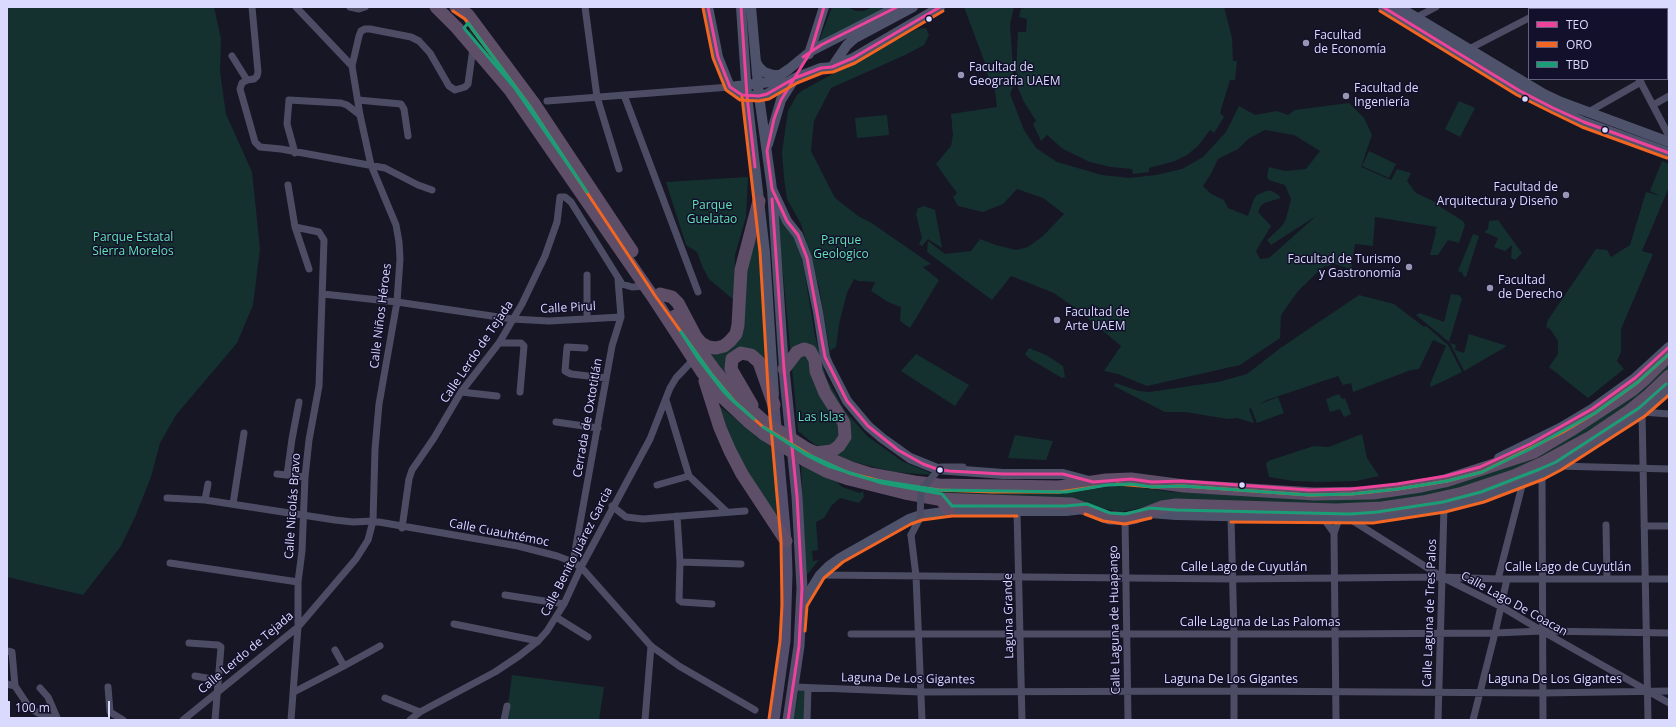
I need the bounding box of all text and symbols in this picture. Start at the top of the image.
legend [1528,8,1668,80]
unlabelled marker [924,14,934,24]
text: TEO [1566,16,1589,33]
place label: Facultad de Economía [1314,29,1386,57]
text: ORO [1566,36,1592,53]
marker: Facultad de Economía [1301,38,1311,48]
text: TBD [1566,56,1589,73]
place label: Facultad de Geografía UAEM [969,61,1060,89]
marker: Facultad de Geografía UAEM [956,70,966,80]
place label: Facultad de Ingeniería [1354,82,1418,110]
marker: Facultad de Ingeniería [1341,91,1351,101]
unlabelled marker [1520,94,1530,104]
unlabelled marker [1600,125,1610,135]
place label: Facultad de Arquitectura y Diseño [1437,181,1558,209]
marker: Facultad de Arquitectura y Diseño [1561,190,1571,200]
park label: Parque Guelatao [687,199,737,227]
park label: Parque Estatal Sierra Morelos [92,231,174,259]
park label: Parque Geologico [813,234,869,262]
place label: Facultad de Turismo y Gastronomía [1287,253,1401,281]
marker: Facultad de Turismo y Gastronomía [1404,262,1414,272]
street label: Calle Niños Héroes [367,263,395,369]
place label: Facultad de Derecho [1498,274,1563,302]
marker: Facultad de Derecho [1485,283,1495,293]
street label: Calle Lerdo de Tejada [437,298,517,406]
street label: Calle Pirul [540,299,596,317]
place label: Facultad de Arte UAEM [1065,306,1129,334]
marker: Facultad de Arte UAEM [1052,315,1062,325]
street label: Cerrada de Oxtotitlán [570,357,606,479]
park label: Las Islas [798,411,844,425]
street label: Calle Nicolás Bravo [282,453,304,559]
unlabelled marker [935,465,945,475]
unlabelled marker [1237,480,1247,490]
street label: Calle Benito Juárez Garcia [538,485,616,619]
street label: Calle Cuauhtémoc [448,516,550,550]
street label: Calle Laguna de Tres Palos [1420,539,1440,687]
street label: Calle Laguna de Huapango [1106,545,1124,695]
street label: Calle Lago de Cuyutlán [1181,561,1307,575]
street label: Calle Lago de Cuyutlán [1505,561,1631,575]
street label: Calle Lago De Coacan [1458,569,1570,639]
street label: Laguna Grande [1001,573,1017,659]
street label: Calle Lerdo de Tejada [195,609,297,697]
street label: Calle Laguna de Las Palomas [1180,616,1340,630]
street label: Laguna De Los Gigantes [841,671,975,687]
street label: Laguna De Los Gigantes [1164,673,1298,687]
street label: Laguna De Los Gigantes [1488,673,1622,687]
scale bar [10,693,112,719]
text: 100 m [15,699,50,716]

